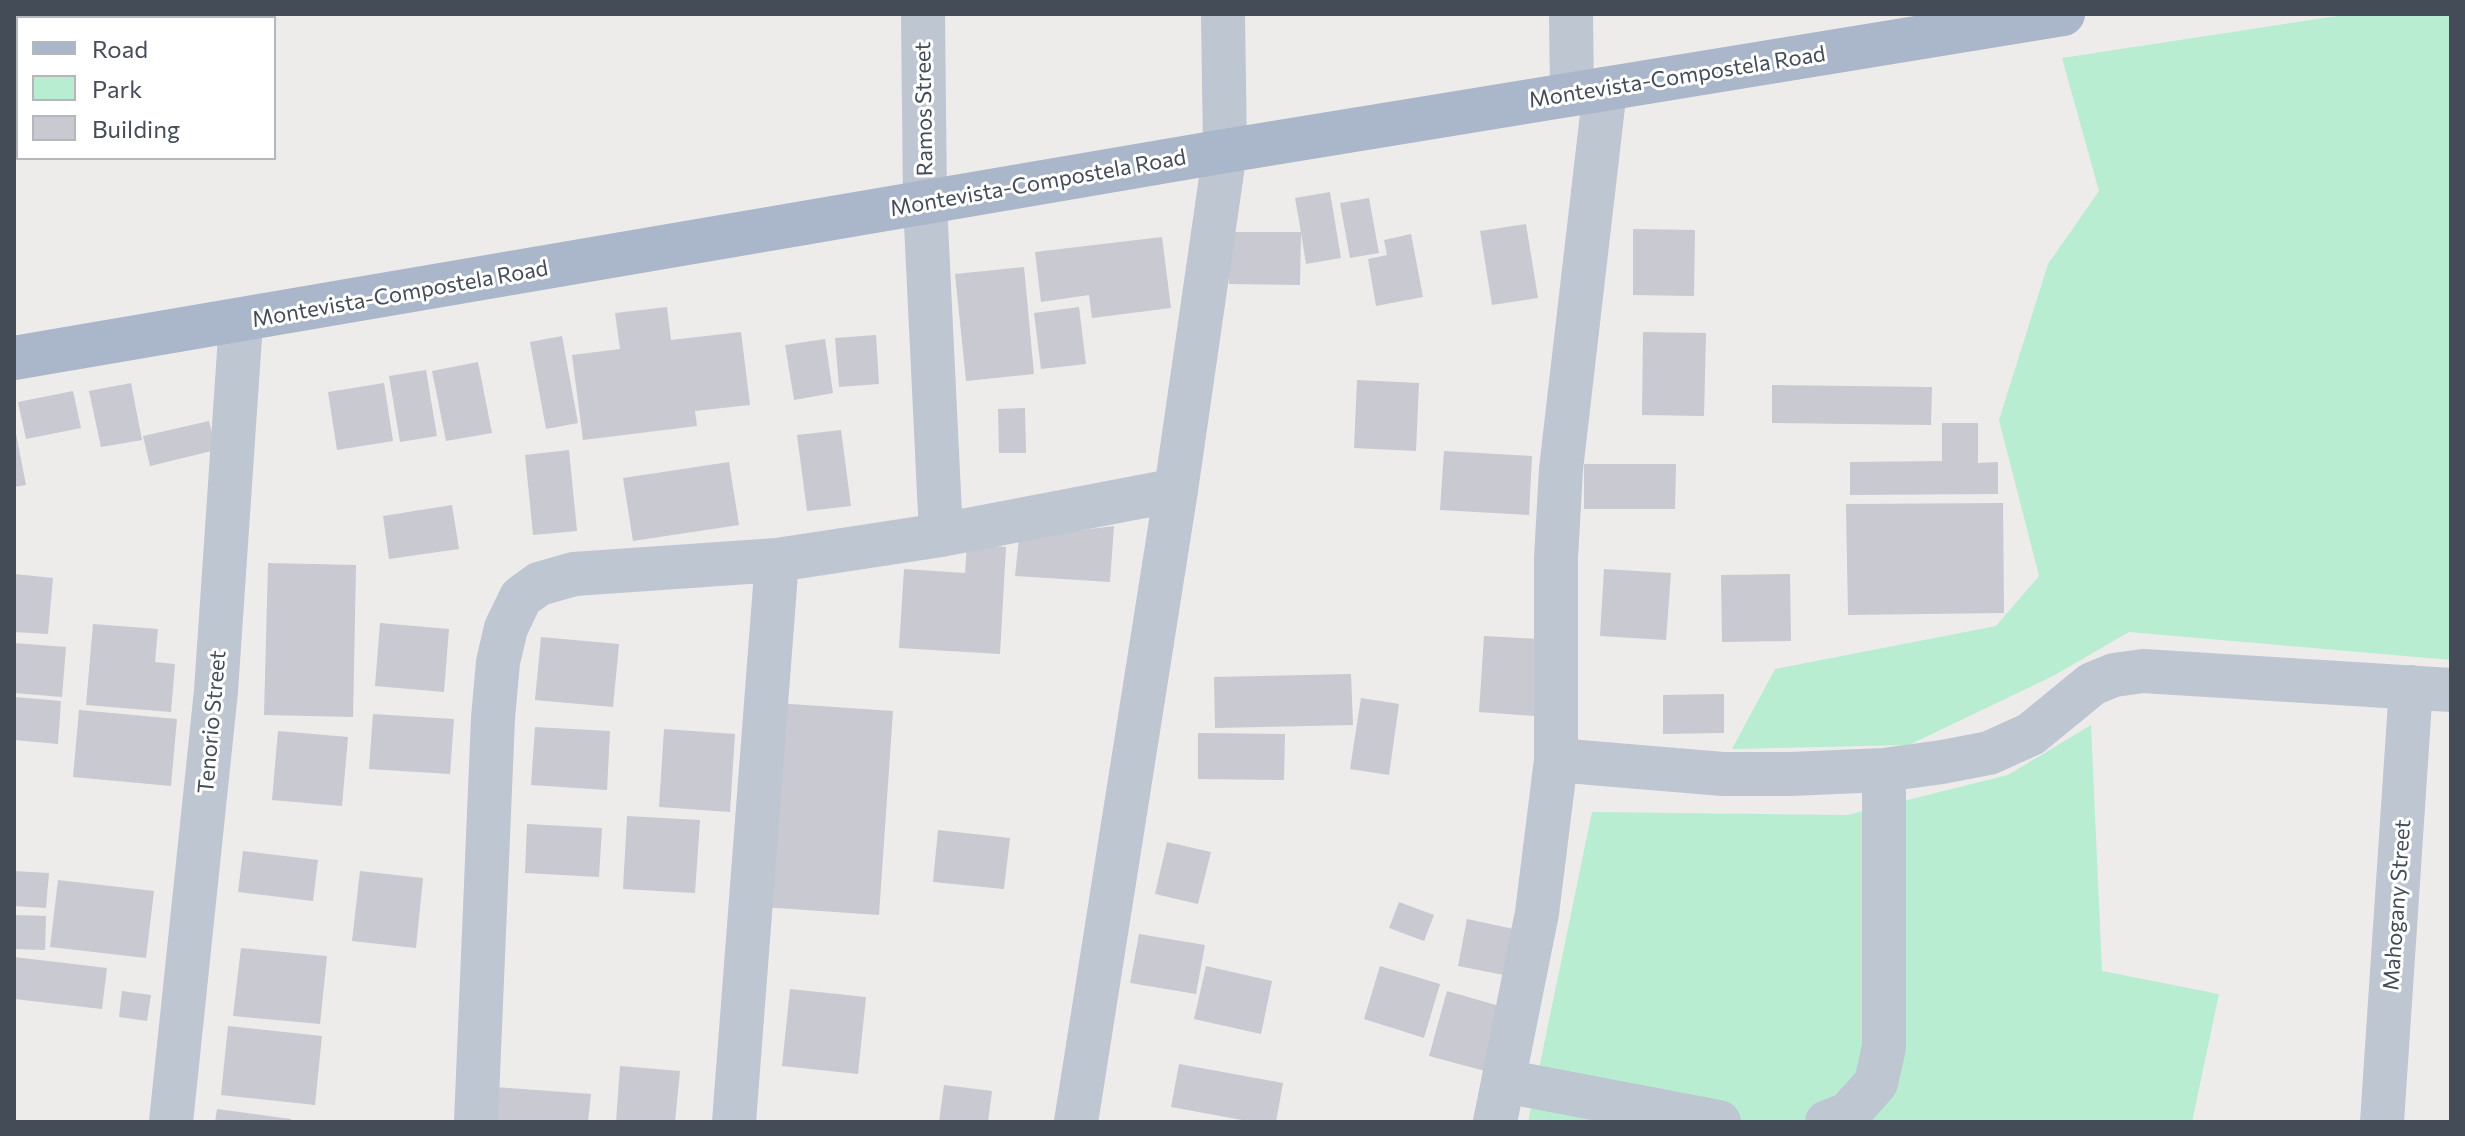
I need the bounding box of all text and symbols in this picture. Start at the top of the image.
legend [16,16,276,160]
text: Road [92,34,148,63]
street label: Montevista-Compostela Road [1527,40,1827,114]
street label: Ramos Street [910,41,938,177]
text: Park [92,74,142,103]
text: Building [92,114,180,143]
street label: Montevista-Compostela Road [888,144,1188,222]
street label: Montevista-Compostela Road [250,255,550,333]
street label: Tenorio Street [193,649,231,795]
street label: Mahogany Street [2378,819,2416,991]

